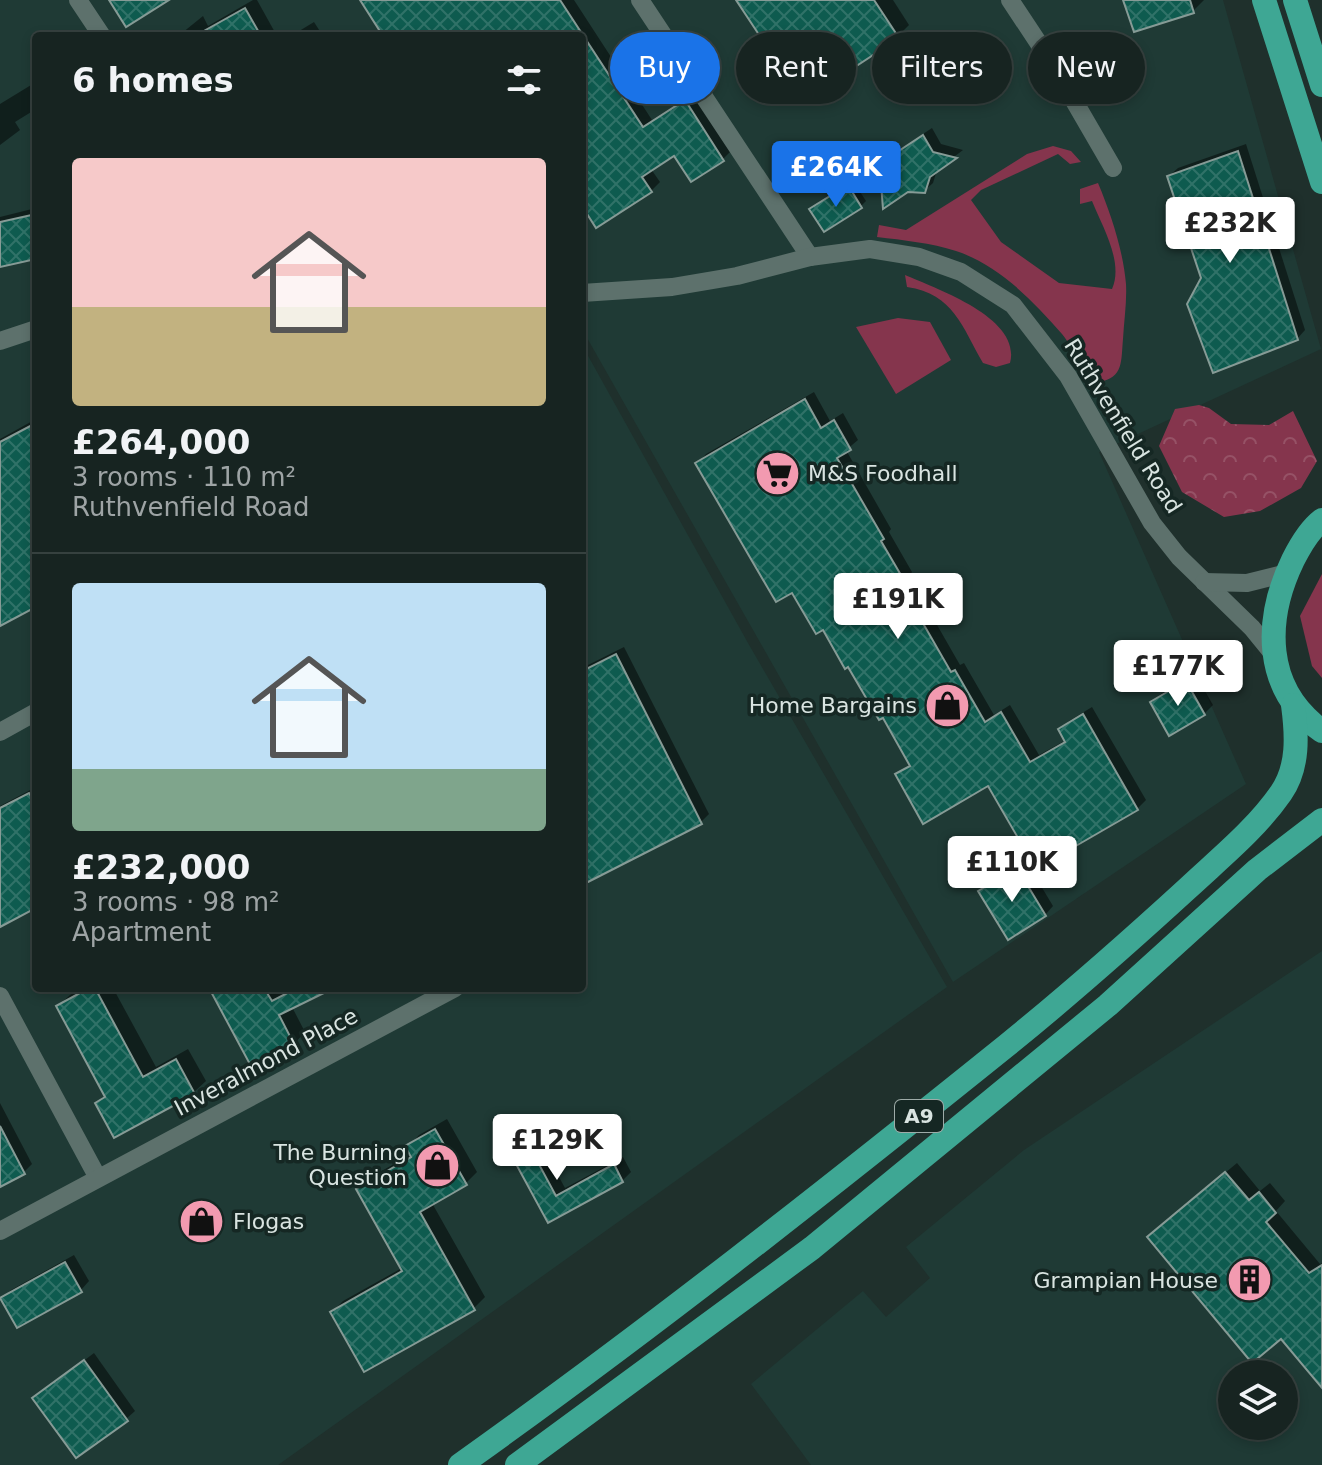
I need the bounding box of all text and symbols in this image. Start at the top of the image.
chip: Buy [610,32,720,104]
chip: Rent [736,32,856,104]
chip: Filters [872,32,1012,104]
chip: New [1028,32,1145,104]
icon: filters [502,58,546,102]
text: 6 homes [72,60,234,100]
pin: £264K [780,141,892,209]
text: £264K [790,152,882,182]
pin: £232K [1174,197,1286,265]
text: £232K [1184,208,1276,238]
icon: home [237,210,381,354]
street label: Ruthvenfield Road [1059,334,1187,518]
text: £264,000 [72,422,251,462]
supermarket icon: M&S Foodhall [753,449,801,497]
place label: M&S Foodhall [808,461,958,486]
text: 3 rooms · 110 m² [72,462,296,492]
text: Ruthvenfield Road [72,492,310,522]
pin: £191K [842,573,954,641]
text: £191K [852,584,944,614]
icon: home [237,635,381,779]
pin: £177K [1122,640,1234,708]
text: £177K [1132,651,1224,681]
shop icon: Home Bargains [924,681,972,729]
place label: Home Bargains [749,693,917,718]
pin: £110K [956,836,1068,904]
text: £232,000 [72,847,251,887]
text: £110K [966,847,1058,877]
text: 3 rooms · 98 m² [72,887,280,917]
text: Apartment [72,917,211,947]
street label: Inveralmond Place [170,1003,362,1121]
road number: A9 [895,1100,943,1132]
pin: £129K [501,1114,613,1182]
text: £129K [511,1125,603,1155]
place label: The Burning Question [272,1140,407,1190]
shop icon: The Burning Question [414,1141,462,1189]
shop icon: Flogas [178,1197,226,1245]
place label: Flogas [233,1209,304,1234]
building icon: Grampian House [1225,1256,1273,1304]
place label: Grampian House [1034,1268,1218,1293]
map controls [1218,1360,1298,1440]
button: layers [1218,1360,1298,1440]

